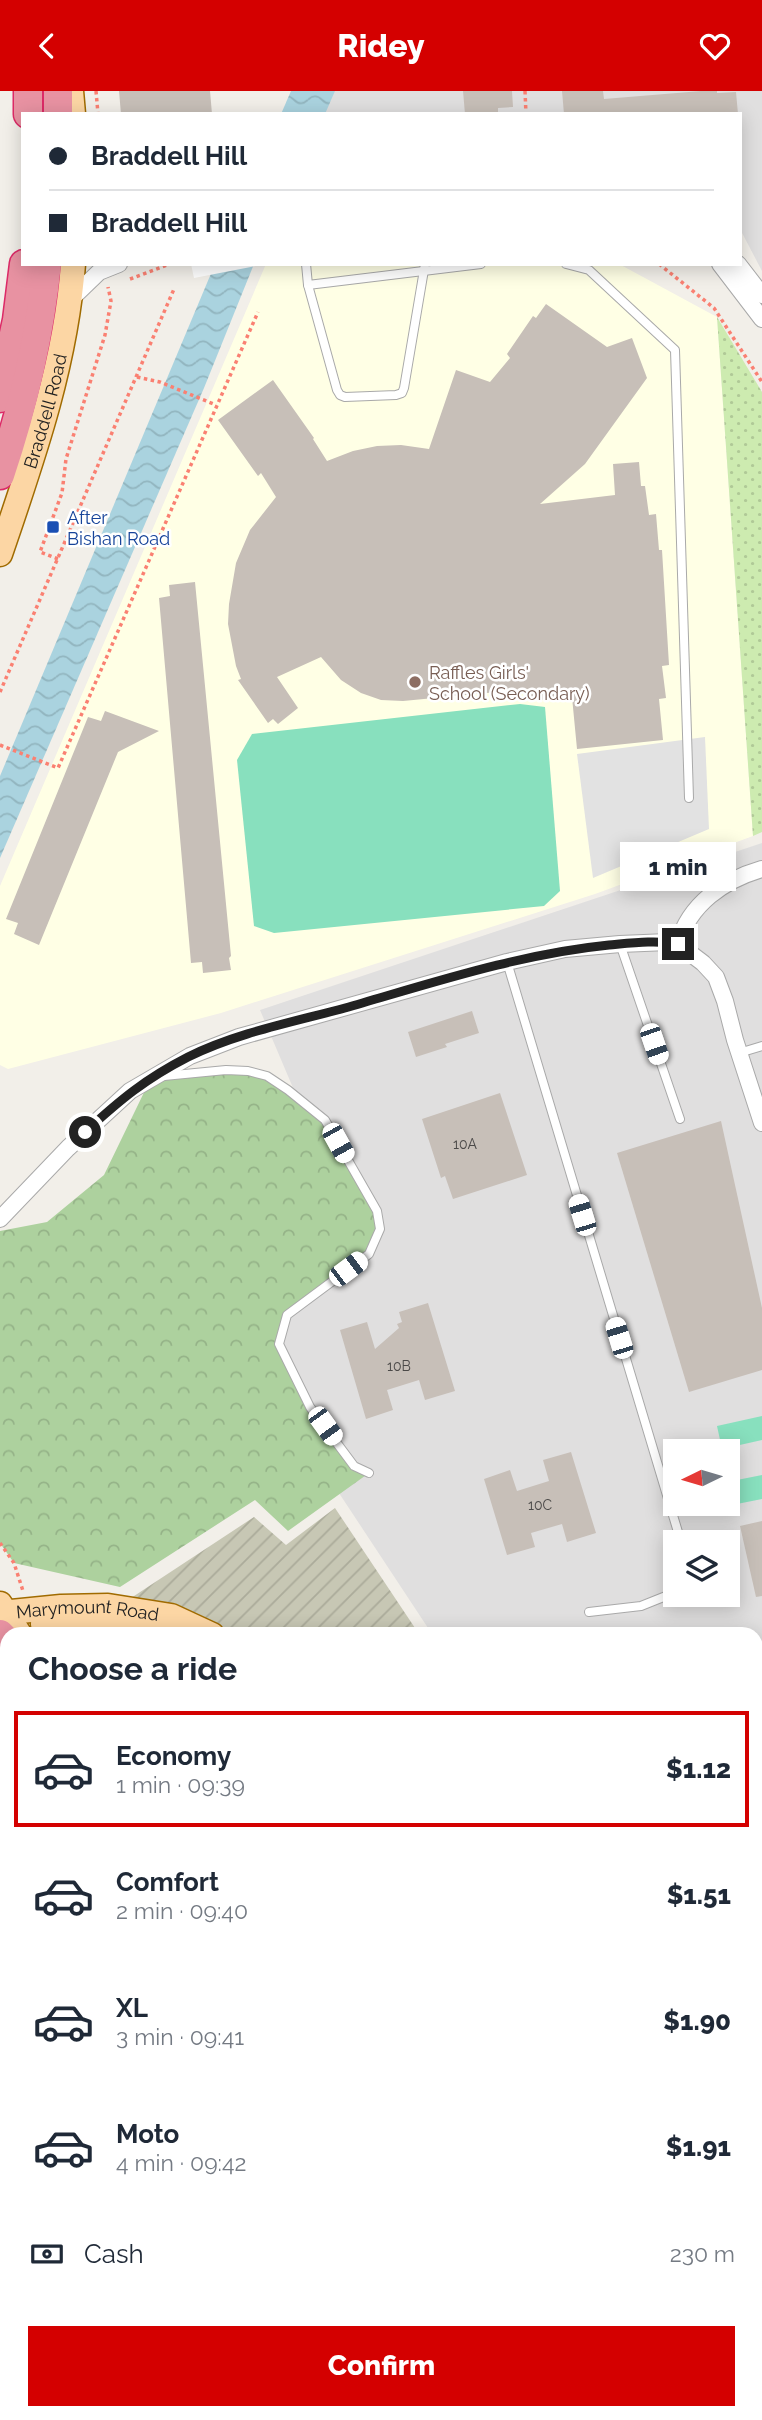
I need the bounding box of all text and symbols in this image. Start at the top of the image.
icon: back [28,27,66,65]
text: Ridey [337,27,425,64]
icon: heart [696,27,734,65]
text: Braddell Hill [91,141,247,171]
text: Braddell Hill [91,208,247,238]
street label: Braddell Road [19,352,70,471]
place label: After Bishan Road [67,507,170,549]
marker: After Bishan Road [45,519,61,535]
place label: Raffles Girls' School (Secondary) [429,662,590,704]
marker: Raffles Girls' School (Secondary) [407,674,423,690]
callout: 1 min [620,843,736,891]
text: 1 min [648,853,708,880]
route end [662,928,694,960]
car [638,1021,671,1067]
route start [69,1116,101,1148]
car [319,1120,358,1166]
house number: 10A [453,1136,477,1152]
car [566,1192,599,1238]
car [325,1248,372,1290]
car [603,1315,636,1361]
house number: 10B [387,1358,411,1374]
car [305,1403,346,1449]
north arrow [663,1439,740,1515]
map controls [663,1439,740,1607]
house number: 10C [528,1497,552,1513]
button: layers [663,1530,740,1607]
street label: Marymount Road [15,1595,161,1624]
text: Choose a ride [28,1650,237,1687]
icon: car [32,1738,95,1801]
text: Economy [116,1741,231,1771]
text: $1.12 [666,1754,731,1784]
text: 1 min · 09:39 [116,1771,245,1798]
icon: car [32,1864,95,1927]
text: Comfort [116,1867,219,1897]
text: $1.51 [667,1880,731,1910]
text: 2 min · 09:40 [116,1897,248,1924]
icon: car [32,1990,95,2053]
text: XL [116,1993,148,2023]
text: $1.90 [663,2006,731,2036]
text: 3 min · 09:41 [116,2023,244,2050]
icon: car [32,2116,95,2179]
text: Moto [116,2119,179,2149]
text: $1.91 [666,2132,731,2162]
text: 4 min · 09:42 [116,2149,246,2176]
icon: cash [28,2235,66,2273]
text: Cash [84,2239,144,2269]
text: 230 m [670,2240,735,2267]
button: Confirm [28,2326,735,2406]

